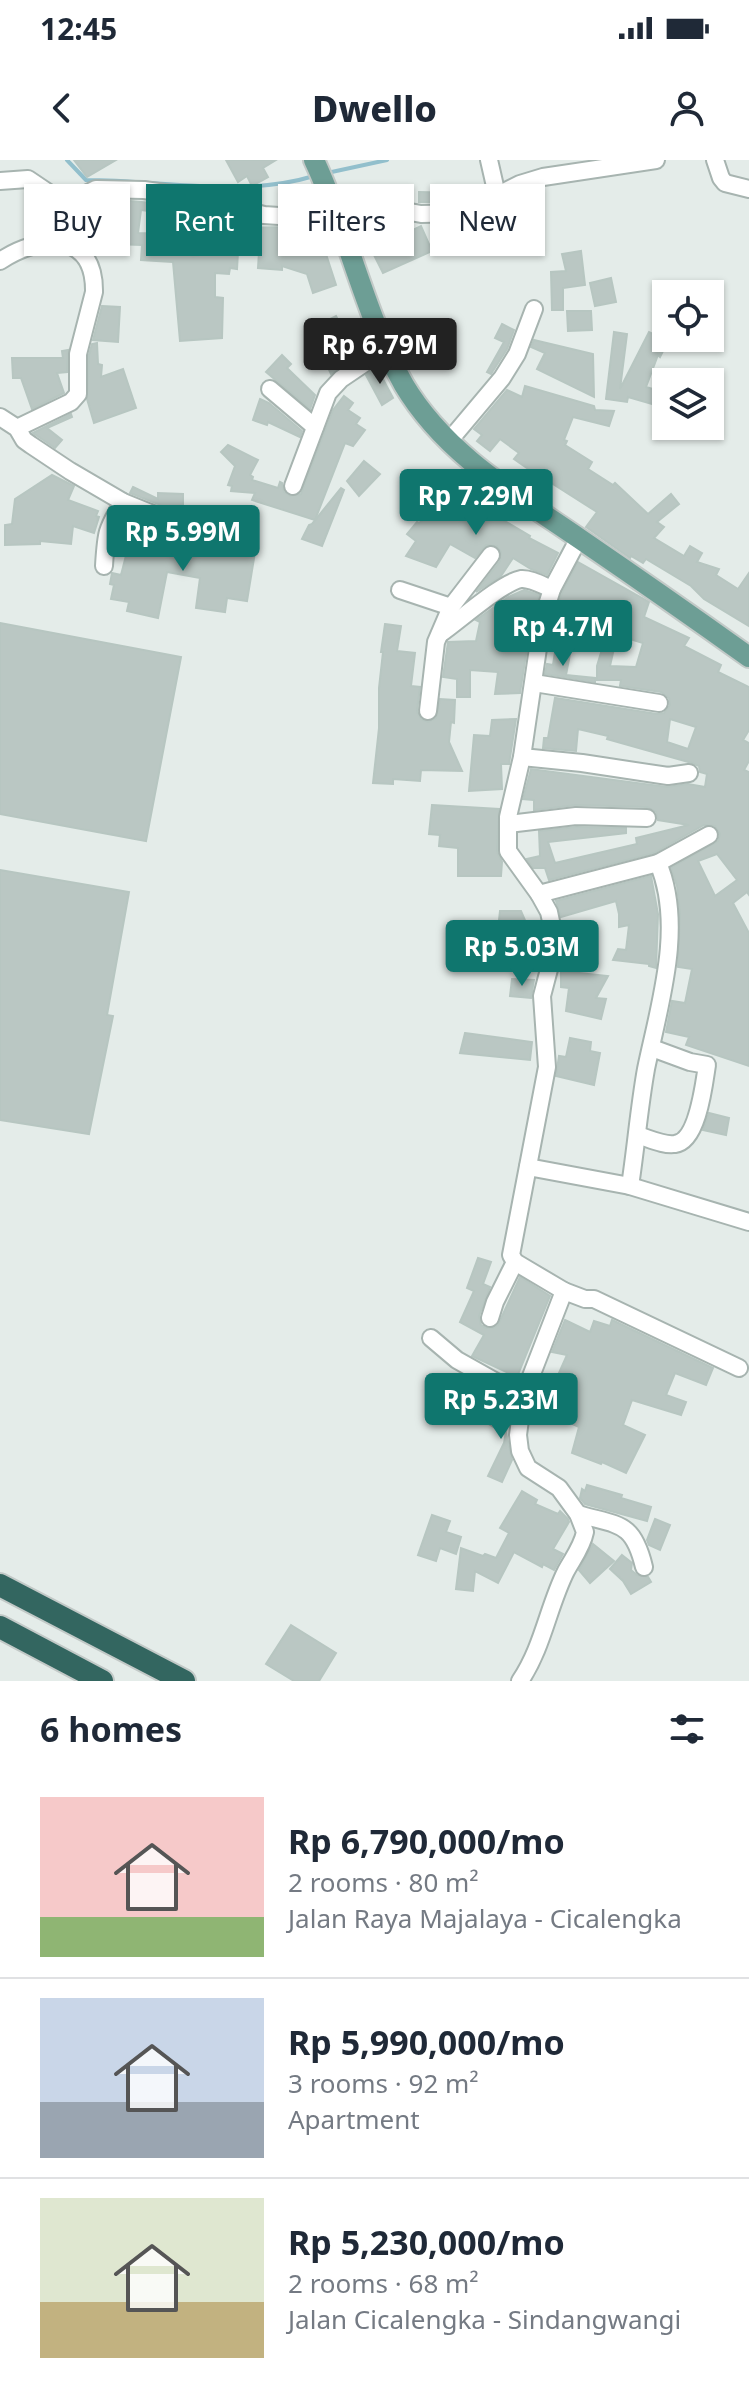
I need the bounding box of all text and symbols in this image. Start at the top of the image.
text: 12:45 [40,8,117,49]
text: Dwello [312,84,437,133]
icon: back [40,86,84,130]
icon: person [665,86,709,130]
chip: Buy [24,184,130,256]
chip: Rent [146,184,262,256]
chip: Filters [278,184,414,256]
chip: New [430,184,545,256]
map controls [652,280,724,440]
button: locate [652,280,724,352]
pin: Rp 6.79M [297,318,463,386]
text: Rp 6.79M [322,326,438,362]
button: layers [652,368,724,440]
pin: Rp 7.29M [393,469,559,537]
text: Rp 7.29M [418,477,534,513]
pin: Rp 5.99M [100,505,266,573]
text: Rp 5.99M [125,513,241,549]
pin: Rp 4.7M [489,600,637,668]
text: Rp 4.7M [512,608,614,644]
pin: Rp 5.03M [439,920,605,988]
text: Rp 5.03M [464,928,580,964]
pin: Rp 5.23M [418,1373,584,1441]
text: Rp 5.23M [443,1381,559,1417]
text: 6 homes [40,1706,182,1752]
icon: filters [665,1707,709,1751]
text: Rp 6,790,000/mo [288,1818,565,1864]
icon: home [104,1829,200,1925]
text: 2 rooms · 80 m² [288,1864,478,1900]
text: Jalan Raya Majalaya - Cicalengka [288,1900,682,1936]
text: Rp 5,990,000/mo [288,2019,565,2065]
icon: home [104,2030,200,2126]
text: 3 rooms · 92 m² [288,2065,478,2101]
text: Apartment [288,2101,420,2137]
text: Rp 5,230,000/mo [288,2219,565,2265]
icon: home [104,2230,200,2326]
text: 2 rooms · 68 m² [288,2265,478,2301]
text: Jalan Cicalengka - Sindangwangi [288,2301,681,2337]

